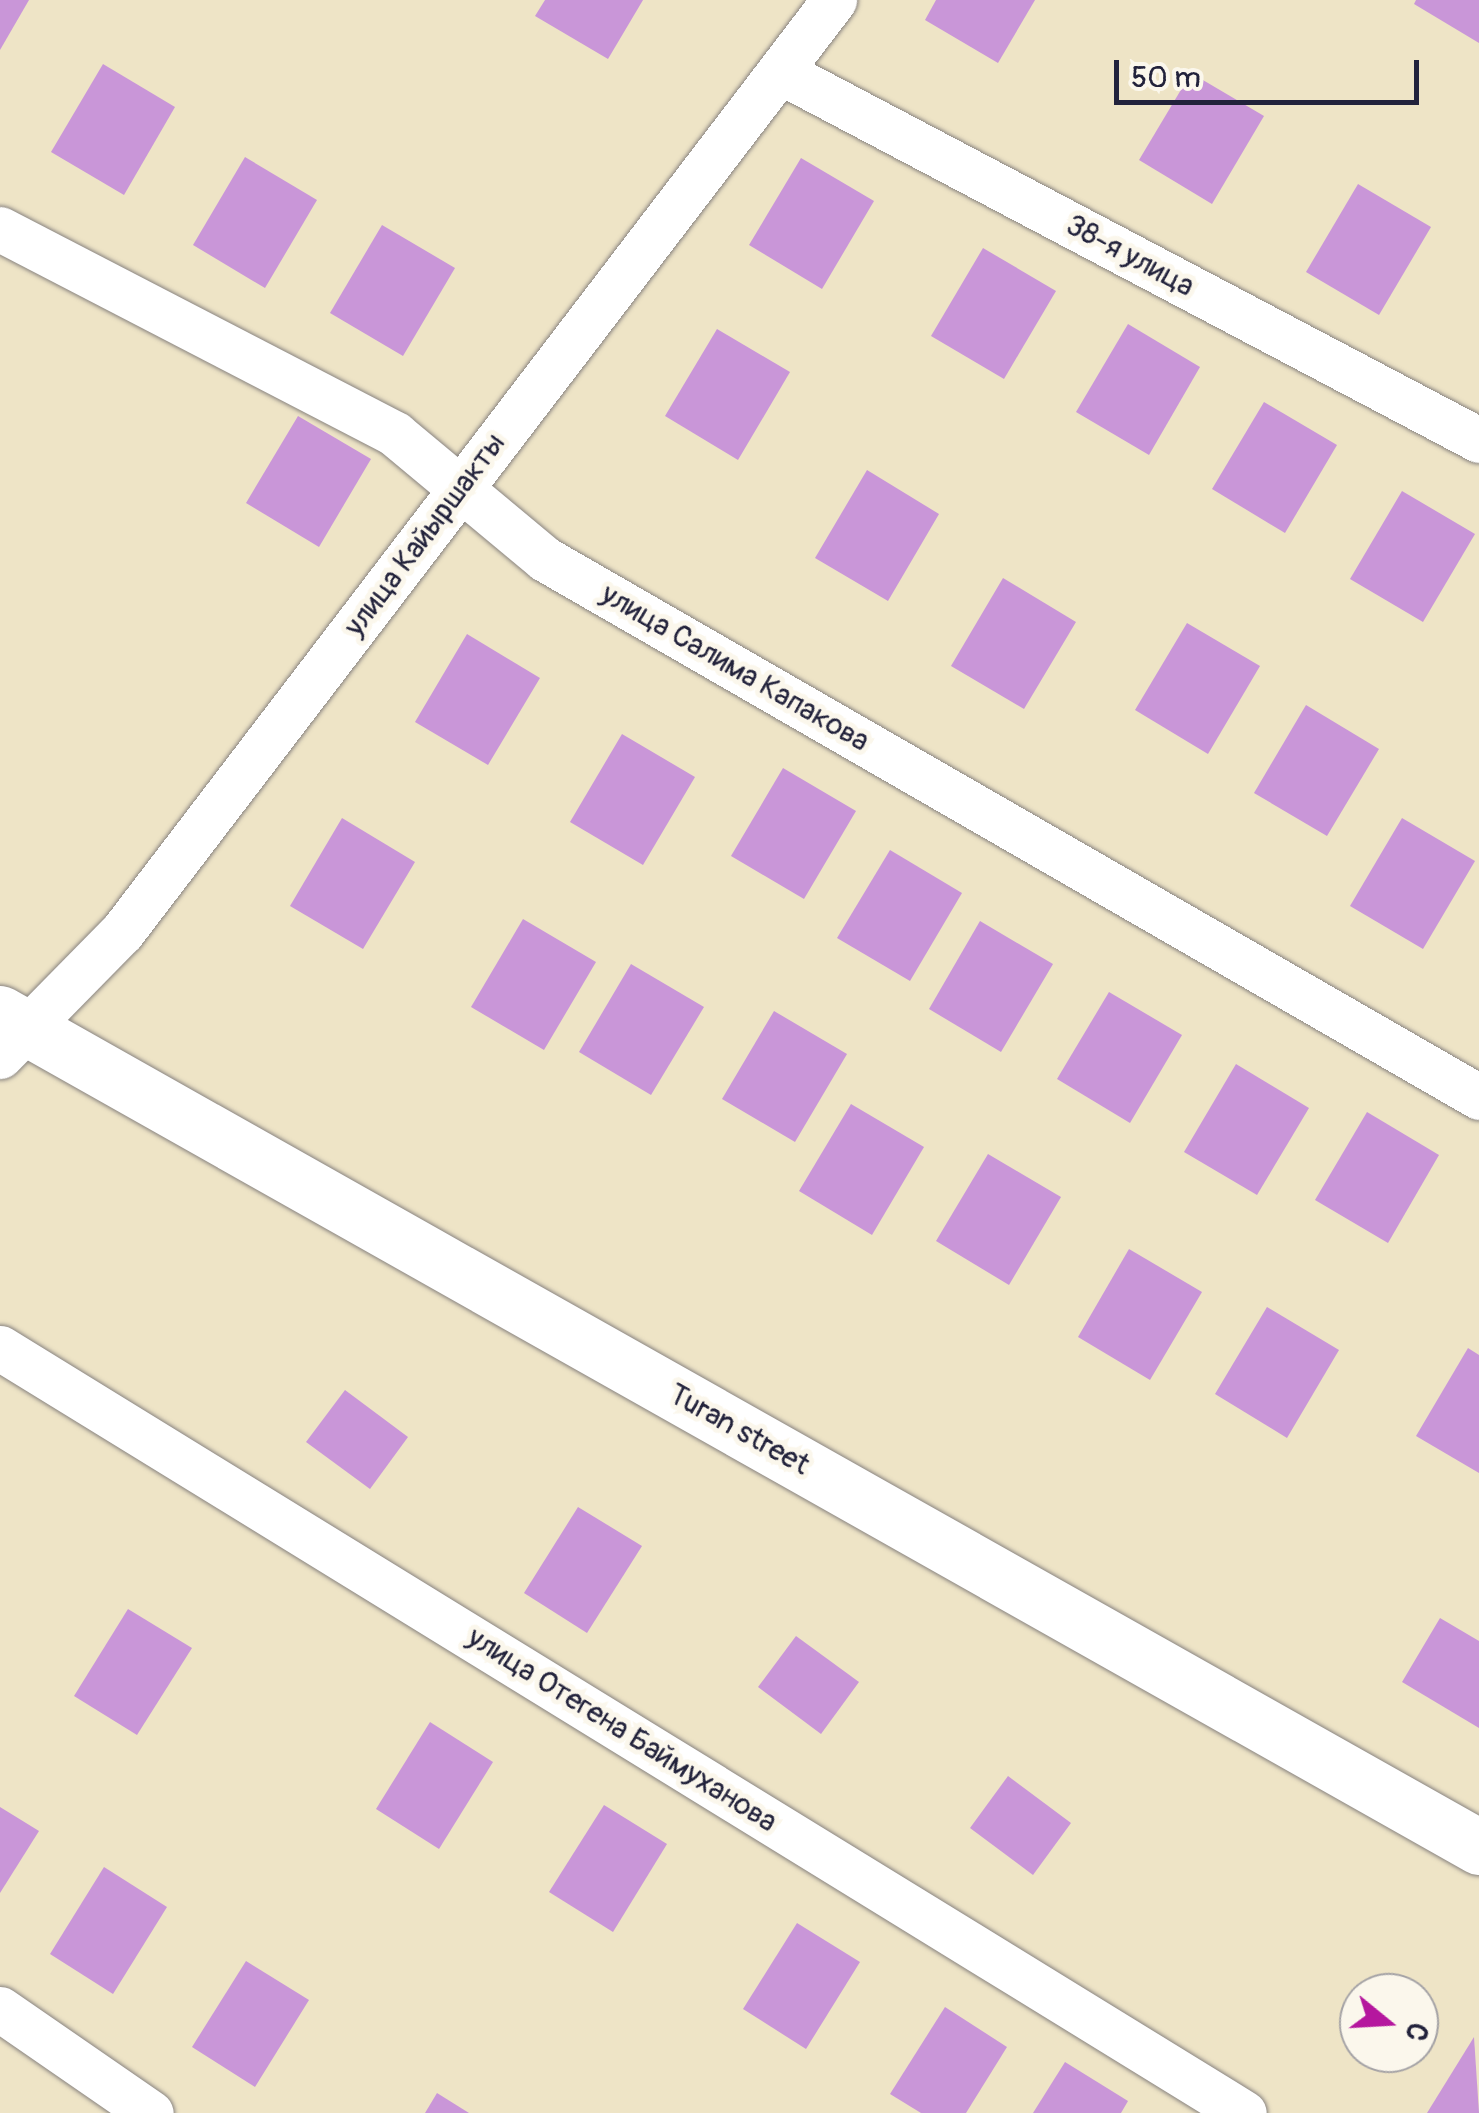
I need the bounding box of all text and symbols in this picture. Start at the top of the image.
scale bar [1119,40,1424,102]
text: 50 m [1131,59,1201,96]
street label: 38-я улица [1060,207,1200,305]
street label: улица Кайыршакты [337,426,513,644]
street label: улица Салима Капакова [594,576,876,760]
street label: Turan street [662,1377,816,1483]
street label: улица Отегена Баймуханова [461,1620,783,1840]
north arrow [1339,1973,1439,2073]
text: С [1397,2018,1435,2045]

